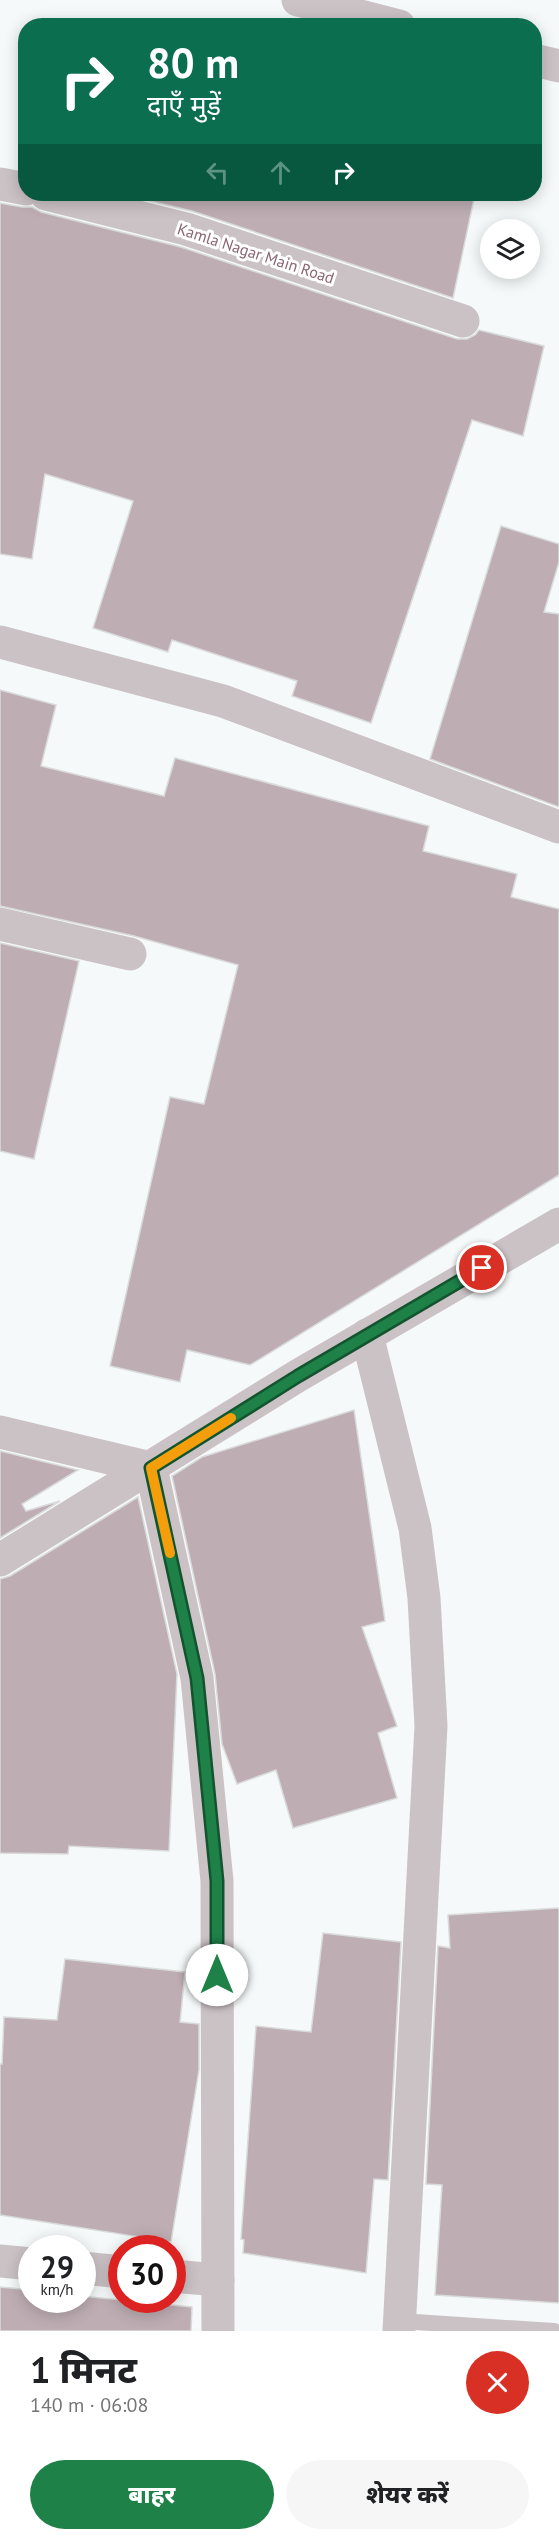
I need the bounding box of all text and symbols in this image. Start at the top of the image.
text: 80 m [147,35,239,90]
icon: right [48,42,126,120]
text: दाएँ मुड़ें [147,88,221,122]
icon: left [201,156,234,189]
icon: ahead [264,156,297,189]
icon: right [327,156,360,189]
street label: Kamla Nagar Main Road [175,218,337,288]
map controls [480,219,540,279]
button: layers [480,219,540,279]
pin [456,1242,507,1293]
icon: arrive [465,1251,498,1284]
position arrow [185,1943,249,2007]
speed limit sign: 30 [108,2235,186,2313]
text: 29 [40,2247,74,2286]
text: km/h [41,2280,73,2299]
text: 1 मिनट [30,2346,137,2393]
button: close [466,2351,529,2414]
text: 140 m · 06:08 [30,2392,148,2418]
button: बाहर [30,2460,274,2529]
button: शेयर करें [286,2460,529,2529]

